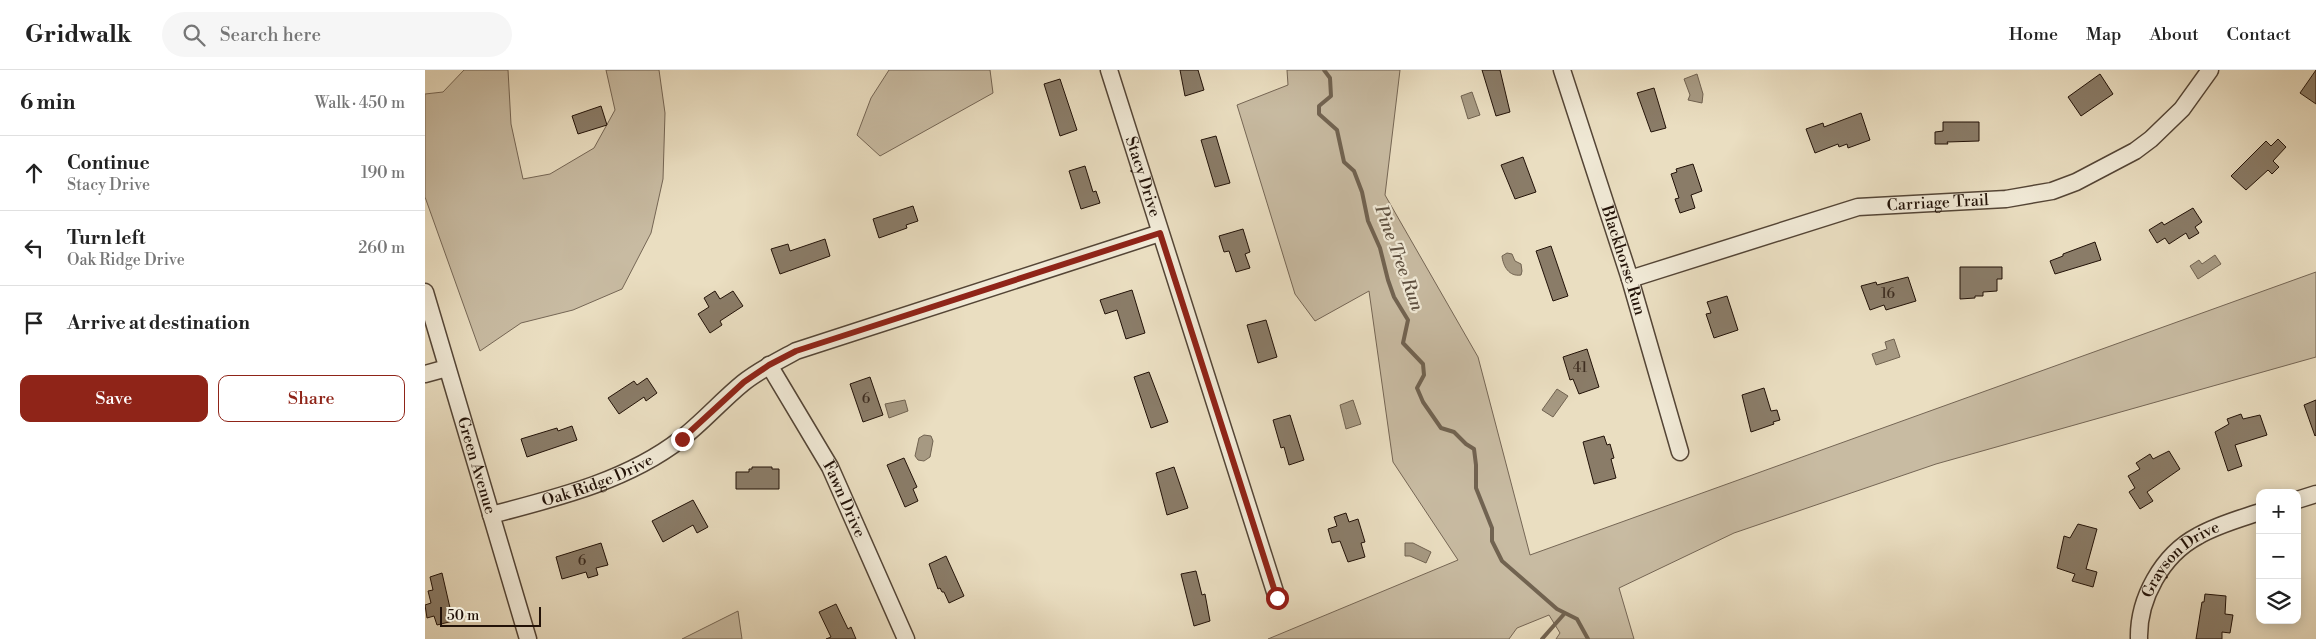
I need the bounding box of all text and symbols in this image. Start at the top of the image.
search box [162,12,512,57]
text: Gridwalk [25,20,132,50]
icon: search [180,21,208,49]
text: Search here [220,23,321,47]
text: Home [2009,23,2058,46]
text: Map [2086,23,2122,46]
text: About [2150,23,2199,46]
text: Contact [2227,23,2291,46]
text: 6 min [20,90,75,116]
text: Walk · 450 m [315,93,405,113]
street label: Stacy Drive [1121,134,1165,219]
text: Continue [67,151,150,175]
icon: ahead [20,159,48,187]
text: 190 m [361,163,405,183]
text: Stacy Drive [67,175,150,195]
street label: Carriage Trail [1886,190,1990,215]
water label: Pine Tree Run [1369,201,1429,315]
street label: Blackhorse Run [1596,202,1650,318]
text: Turn left [67,226,146,250]
icon: left [20,234,48,262]
text: 260 m [358,238,405,258]
text: Oak Ridge Drive [67,250,185,270]
house number: 16 [1881,285,1896,303]
icon: arrive [20,309,48,337]
text: Arrive at destination [67,311,250,335]
house number: 41 [1573,359,1587,377]
button: Save [20,375,208,422]
button: Share [218,375,405,422]
house number: 6 [862,390,871,408]
street label: Green Avenue [453,415,500,516]
route end [671,428,694,451]
street label: Oak Ridge Drive [539,450,657,511]
street label: Fawn Drive [818,457,870,541]
map controls [2256,489,2301,624]
button: + [2256,489,2301,534]
street label: Grayson Drive [2137,517,2222,601]
button: − [2256,534,2301,579]
house number: 6 [578,552,587,570]
button: layers [2256,579,2301,624]
route start [1266,587,1289,610]
scale bar [440,604,541,627]
text: 50 m [447,607,479,625]

